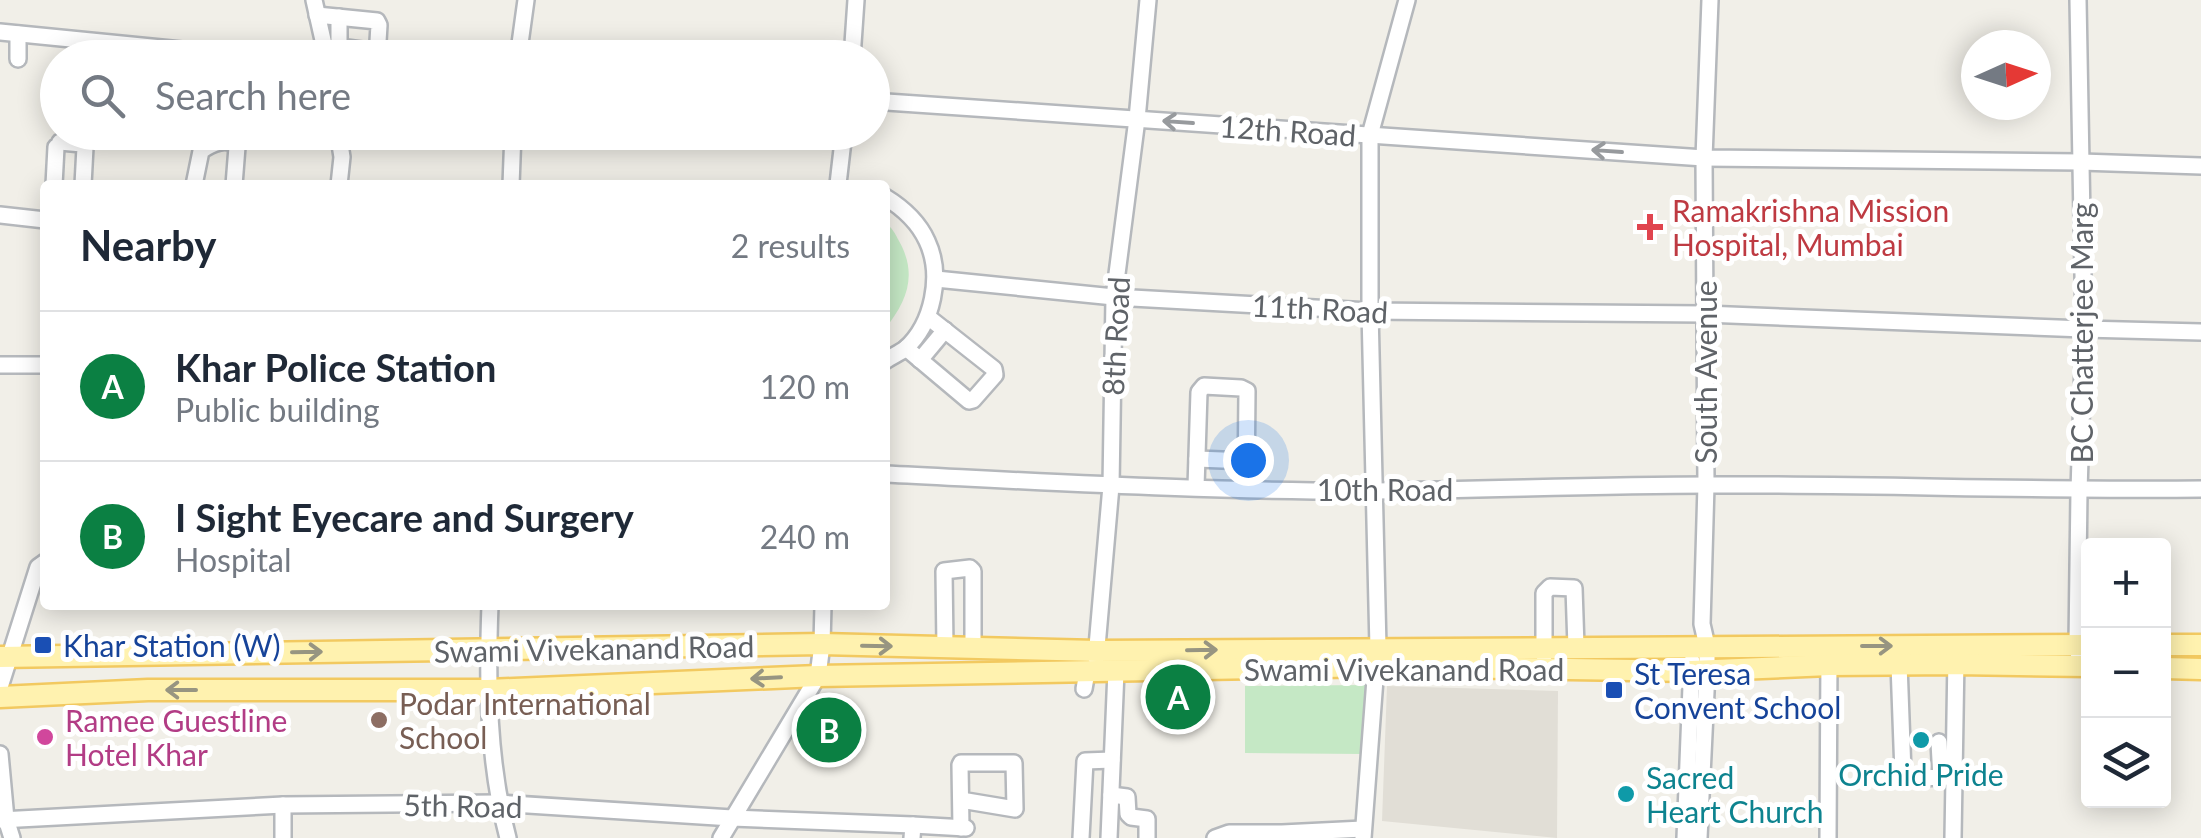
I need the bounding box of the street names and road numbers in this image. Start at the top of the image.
street label: 12th Road [1219,107,1357,153]
street label: BC Chatterjee Marg [2063,203,2099,463]
street label: 8th Road [1094,276,1136,396]
street label: South Avenue [1687,280,1723,464]
street label: 11th Road [1251,286,1389,330]
street label: 10th Road [1317,471,1453,507]
street label: Swami Vivekanand Road [433,627,755,669]
street label: Swami Vivekanand Road [1244,651,1564,687]
street label: 5th Road [403,786,523,824]

